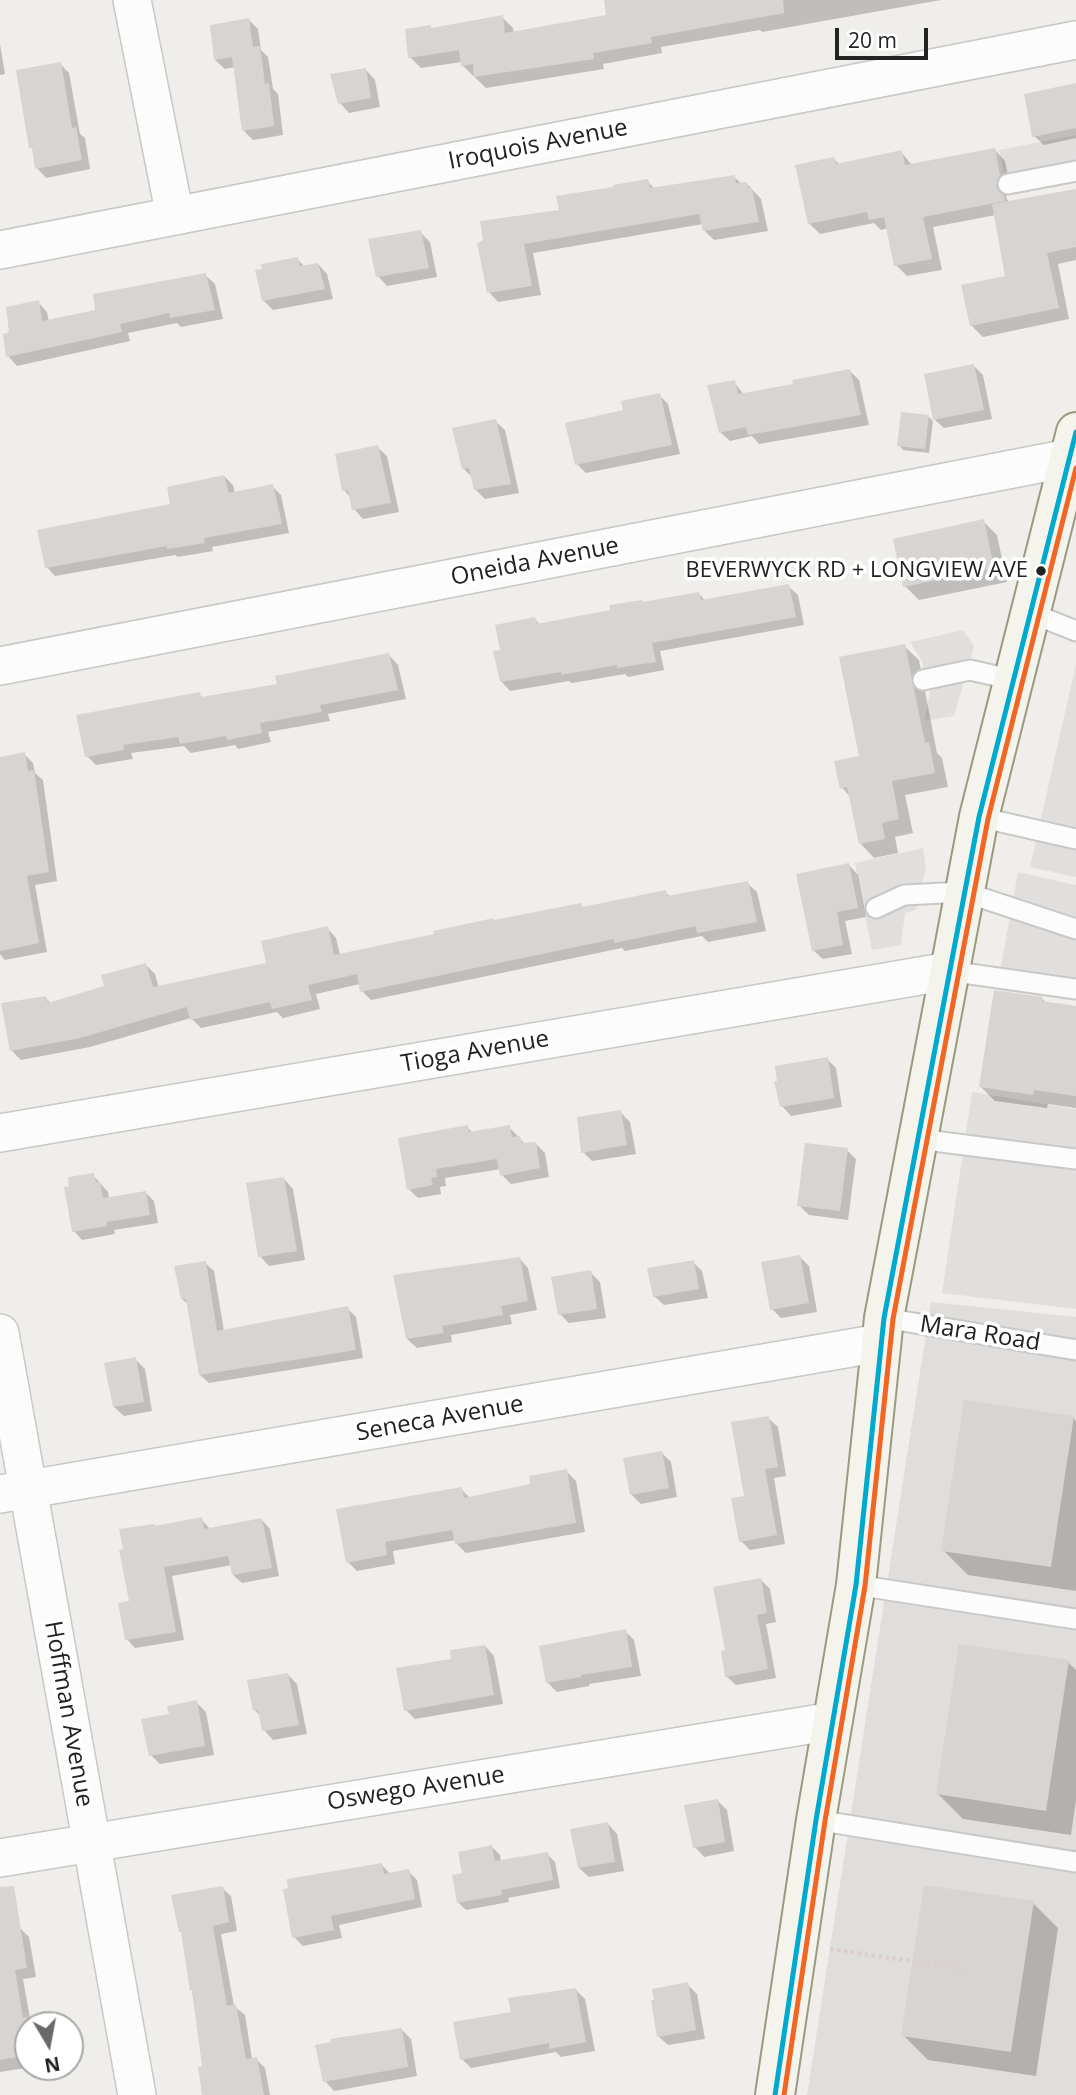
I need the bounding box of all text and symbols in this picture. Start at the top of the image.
scale bar [838,14,931,58]
text: 20 m [848,26,897,54]
street label: Iroquois Avenue [446,113,630,177]
street label: Oneida Avenue [448,532,622,592]
place label: BEVERWYCK RD + LONGVIEW AVE [686,558,1028,584]
marker: BEVERWYCK RD + LONGVIEW AVE [1034,564,1048,578]
street label: Tioga Avenue [399,1025,551,1079]
street label: Mara Road [918,1310,1042,1358]
street label: Seneca Avenue [354,1390,526,1448]
street label: Hoffman Avenue [37,1619,99,1809]
street label: Oswego Avenue [325,1761,507,1817]
north arrow [14,2011,84,2081]
text: N [42,2051,62,2079]

